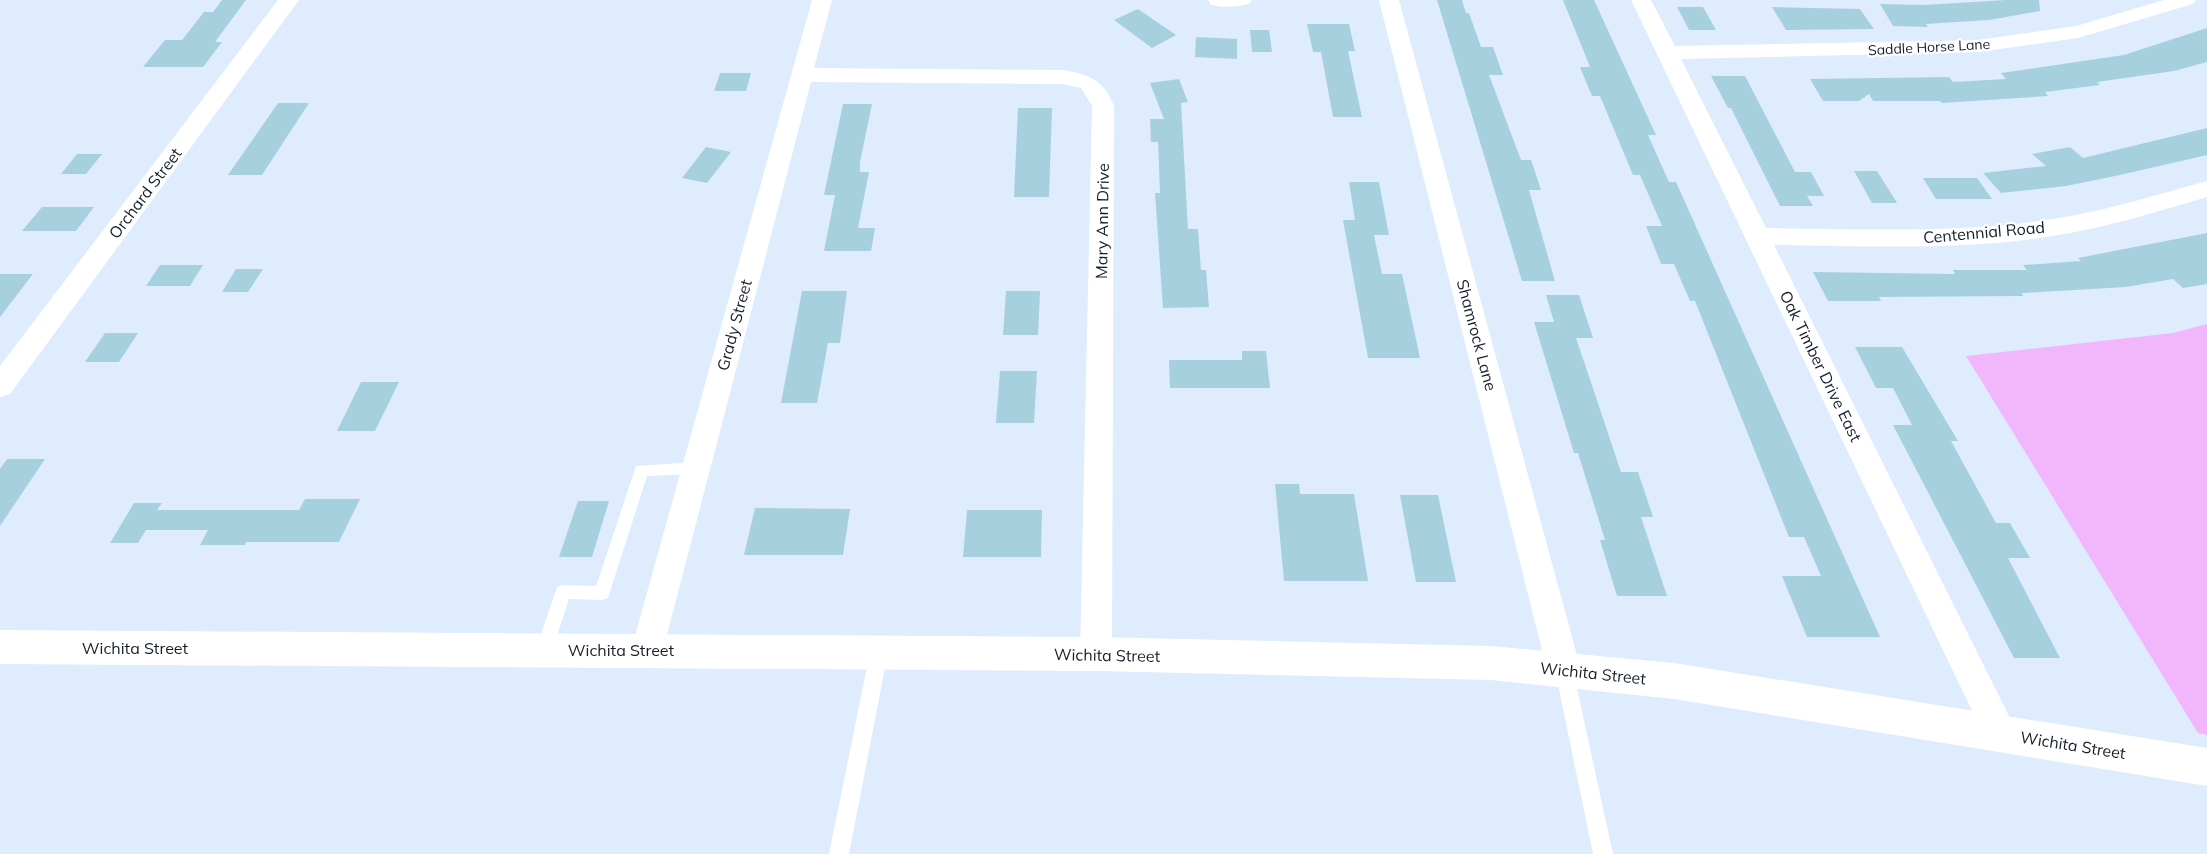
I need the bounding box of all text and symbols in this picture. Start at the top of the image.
street label: Saddle Horse Lane [1867,35,1991,59]
street label: Orchard Street [104,143,186,242]
street label: Mary Ann Drive [1091,163,1113,279]
street label: Centennial Road [1922,217,2046,247]
street label: Grady Street [712,277,756,373]
street label: Shamrock Lane [1453,277,1501,393]
street label: Oak Timber Drive East [1776,287,1866,445]
street label: Wichita Street [82,638,189,658]
street label: Wichita Street [568,640,675,660]
street label: Wichita Street [1054,644,1161,666]
street label: Wichita Street [1539,657,1647,689]
street label: Wichita Street [2019,727,2127,763]

